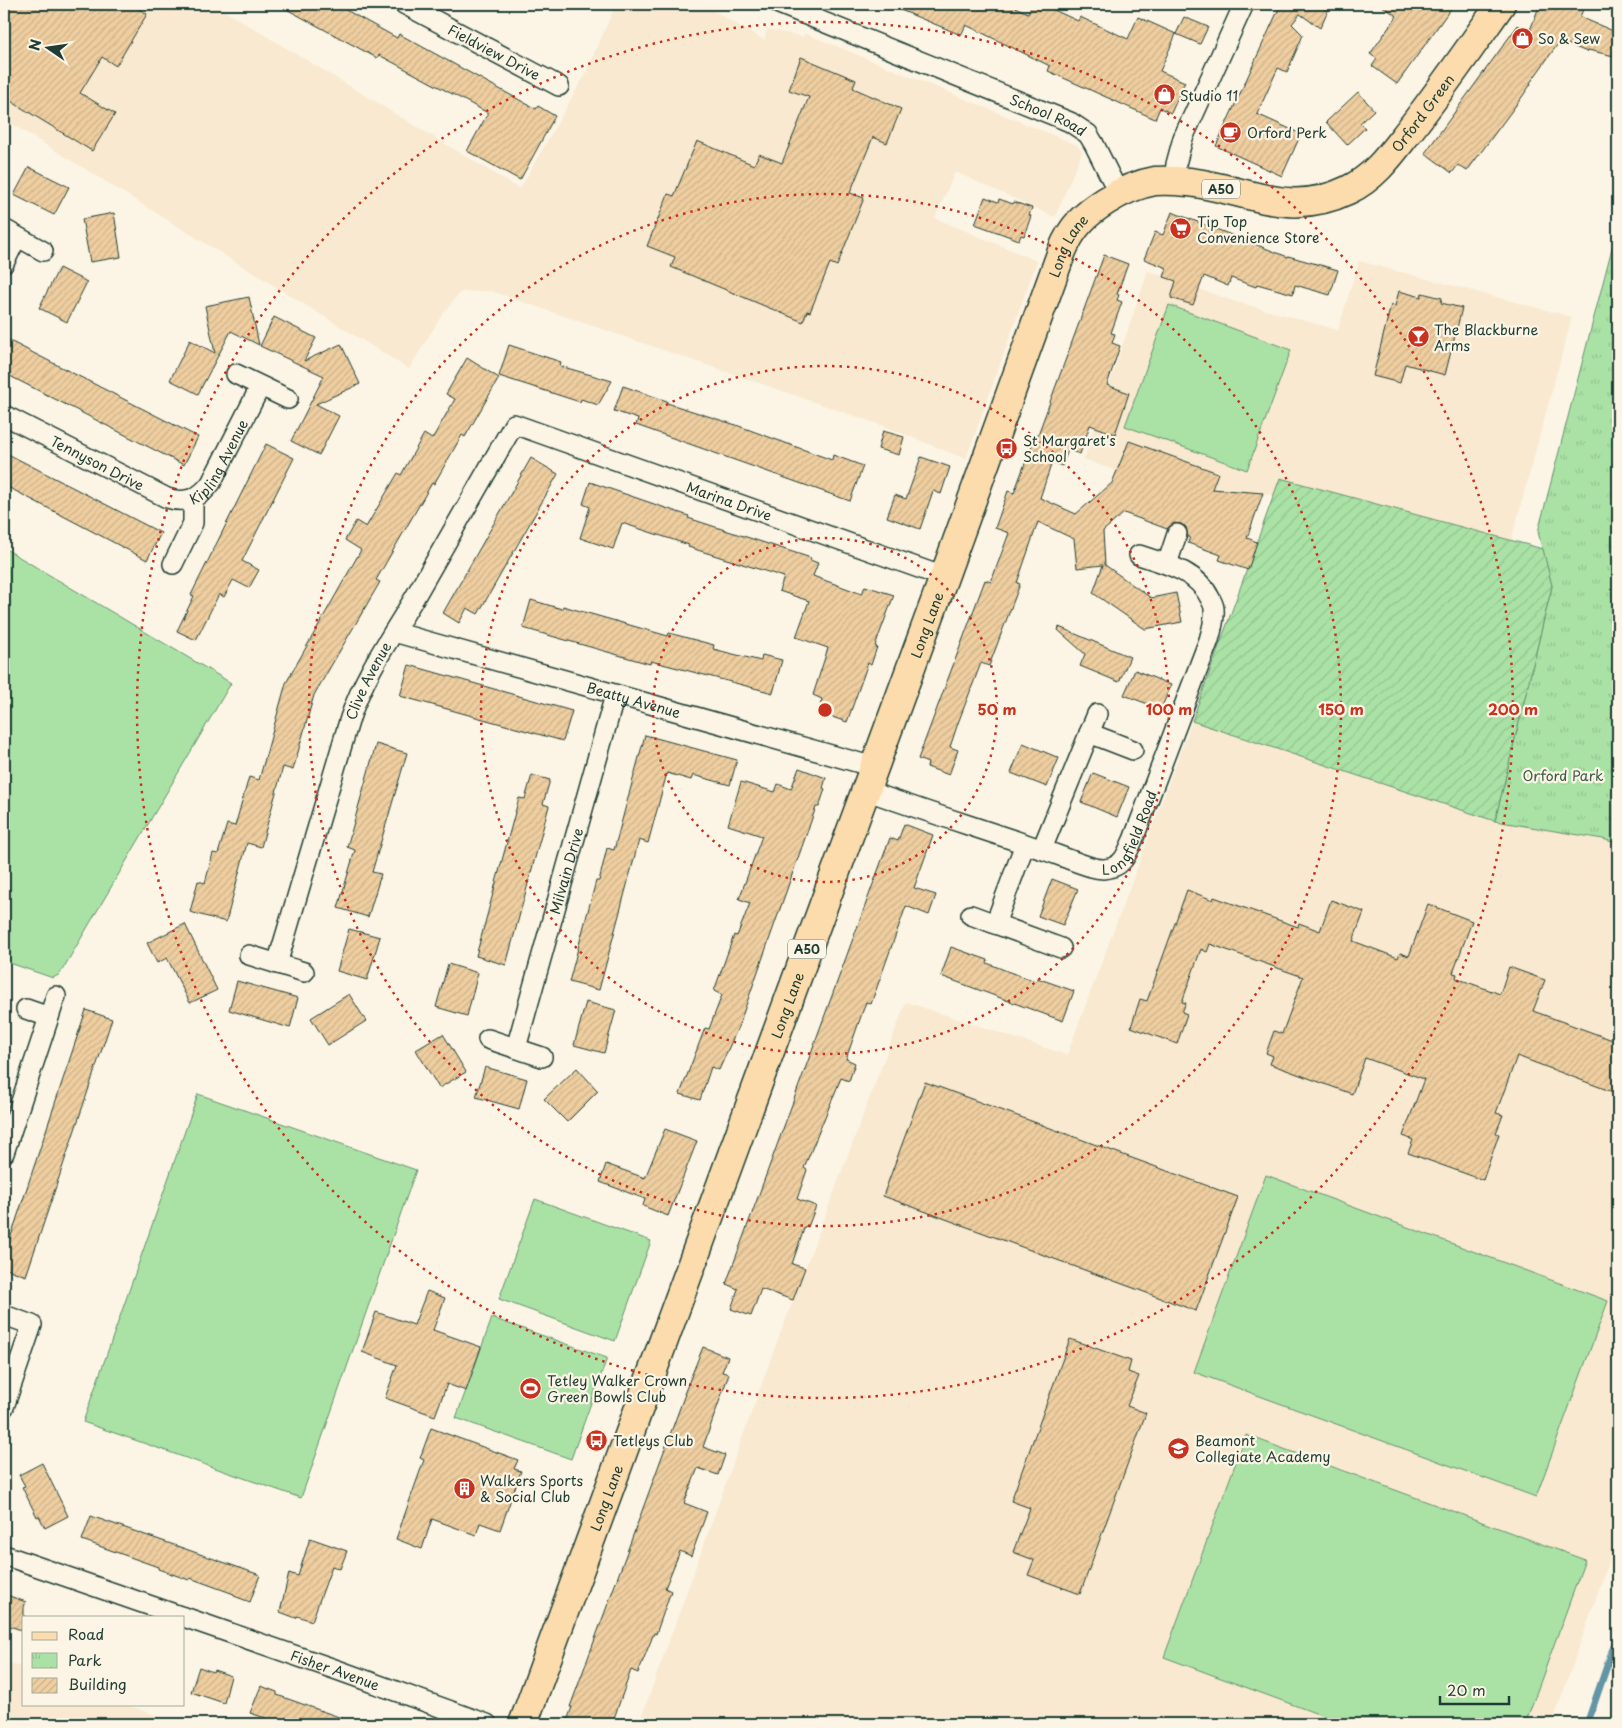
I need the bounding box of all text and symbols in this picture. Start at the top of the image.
street label: Fieldview Drive [444,19,544,85]
north arrow [22,22,72,72]
shop icon: So & Sew [1510,26,1534,50]
place label: So & Sew [1538,28,1600,49]
text: N [23,37,46,53]
street label: Orford Green [1386,69,1459,156]
shop icon: Studio 11 [1152,83,1176,107]
place label: Studio 11 [1180,85,1238,106]
street label: School Road [1007,88,1091,141]
cafe icon: Orford Perk [1219,120,1243,144]
place label: Orford Perk [1247,122,1327,143]
road number: A50 [1202,180,1240,198]
street label: Long Lane [1043,209,1093,280]
place label: Tip Top Convenience Store [1197,211,1319,248]
supermarket icon: Tip Top Convenience Store [1169,217,1193,241]
place label: The Blackburne Arms [1434,319,1538,356]
bar icon: The Blackburne Arms [1406,325,1430,349]
street label: Kipling Avenue [186,415,253,509]
street label: Tennyson Drive [47,430,148,495]
place label: St Margaret's School [1023,430,1116,467]
bus stop icon: St Margaret's School [995,436,1019,460]
street label: Marina Drive [684,476,775,525]
street label: Long Lane [905,589,948,661]
street label: Clive Avenue [340,637,396,722]
street label: Beatty Avenue [584,676,683,723]
text: 50 m [978,697,1016,720]
text: 100 m [1146,697,1192,720]
text: 150 m [1318,697,1364,720]
text: 200 m [1488,697,1538,720]
centre of rings [816,701,834,719]
park label: Orford Park [1522,765,1604,786]
street label: Longfield Road [1101,787,1161,880]
street label: Milvain Drive [544,825,588,916]
road number: A50 [788,940,826,959]
street label: Long Lane [765,969,809,1041]
place label: Tetley Walker Crown Green Bowls Club [547,1370,687,1407]
sports icon: Tetley Walker Crown Green Bowls Club [519,1376,543,1400]
bus stop icon: Tetleys Club [585,1428,609,1452]
place label: Tetleys Club [613,1430,694,1451]
place label: Beamont Collegiate Academy [1195,1430,1330,1467]
school or university icon: Beamont Collegiate Academy [1167,1436,1191,1460]
street label: Long Lane [584,1462,628,1534]
place label: Walkers Sports & Social Club [480,1470,583,1507]
building icon: Walkers Sports & Social Club [452,1476,476,1500]
legend [22,1616,185,1706]
text: Road [68,1622,104,1645]
street label: Fisher Avenue [288,1644,383,1695]
text: Park [68,1648,102,1671]
text: Building [68,1672,127,1695]
scale bar [1440,1673,1508,1705]
text: 20 m [1447,1678,1486,1701]

